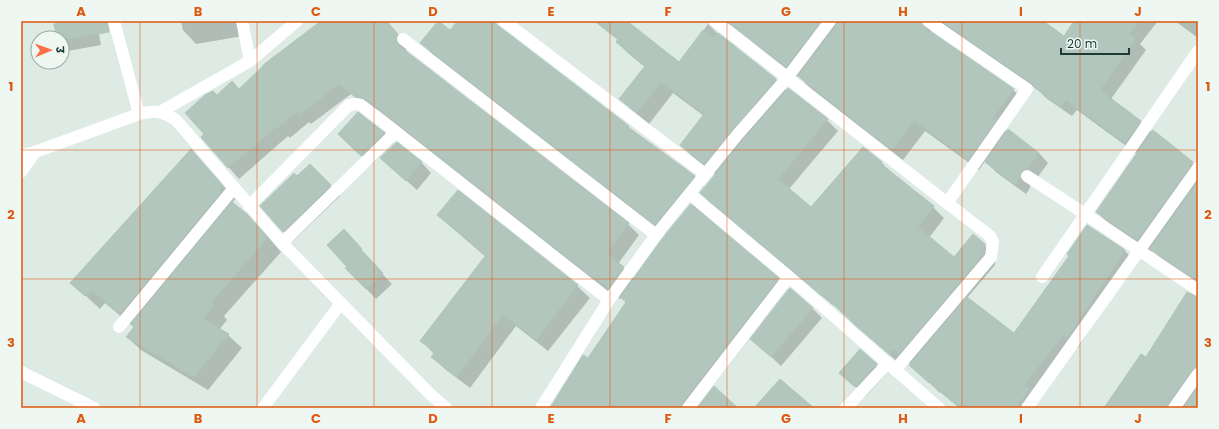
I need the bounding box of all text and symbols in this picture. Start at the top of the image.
text: A [76,2,86,21]
text: B [194,2,203,21]
text: C [311,2,321,21]
text: D [428,2,438,21]
text: E [547,2,555,21]
text: F [664,2,672,21]
text: G [781,2,791,21]
text: H [898,2,908,21]
text: I [1019,2,1023,21]
text: J [1134,2,1142,21]
north arrow [30,30,70,70]
scale bar [1061,30,1129,56]
text: 20 m [1067,35,1097,52]
text: उ [52,45,68,54]
text: 1 [9,77,13,96]
text: 1 [1206,77,1210,96]
text: 2 [7,205,15,224]
text: 2 [1204,205,1212,224]
text: 3 [7,333,15,352]
text: 3 [1204,333,1212,352]
text: A [76,409,86,428]
text: B [194,409,203,428]
text: C [311,409,321,428]
text: D [428,409,438,428]
text: E [547,409,555,428]
text: F [664,409,672,428]
text: G [781,409,791,428]
text: H [898,409,908,428]
text: I [1019,409,1023,428]
text: J [1134,409,1142,428]

